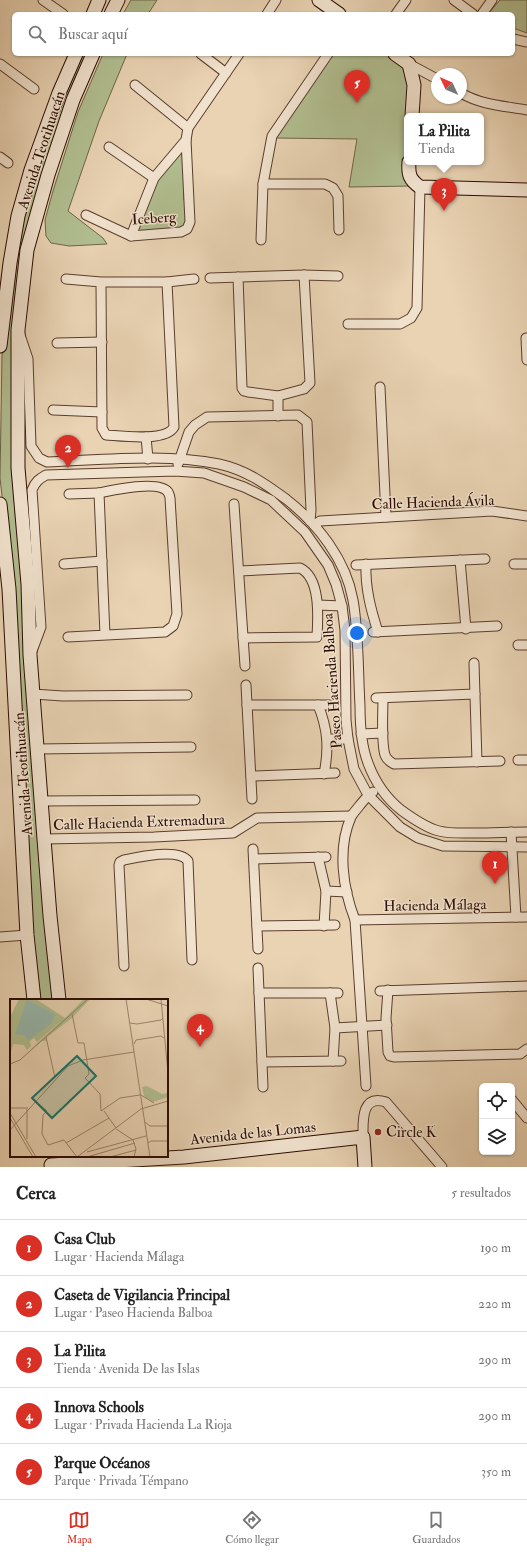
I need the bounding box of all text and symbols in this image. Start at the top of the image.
search box [12,12,515,56]
icon: search [26,23,48,45]
text: Buscar aquí [58,25,127,44]
north arrow [431,68,467,104]
pin: 5 [344,70,370,103]
street label: Avenida Teotihuacán [13,88,70,213]
popup [404,113,484,165]
text: La Pilita [418,122,470,141]
text: Tienda [418,141,455,157]
pin: 3 [431,178,457,211]
street label: Iceberg [131,207,178,230]
pin: 2 [55,435,81,468]
street label: Calle Hacienda Ávila [371,489,496,514]
street label: Paseo Hacienda Balboa [318,612,347,749]
your location [347,623,367,643]
street label: Avenida Teotihuacán [10,712,37,837]
street label: Calle Hacienda Extremadura [53,810,226,835]
pin: 1 [482,851,508,884]
street label: Hacienda Málaga [383,895,488,916]
inset map [10,999,168,1157]
pin: 4 [187,1014,213,1047]
map controls [479,1083,515,1155]
button: locate [479,1083,515,1119]
street label: Avenida de las Lomas [188,1117,317,1150]
button: layers [479,1119,515,1155]
place label: Circle K [386,1123,437,1142]
marker: Circle K [373,1127,383,1137]
text: Cerca [16,1183,56,1204]
text: 5 resultados [451,1185,511,1201]
text: Casa Club [54,1230,115,1249]
text: 1 [27,1240,31,1256]
text: 190 m [480,1240,511,1256]
text: Lugar · Hacienda Málaga [54,1249,184,1265]
text: Caseta de Vigilancia Principal [54,1286,230,1305]
text: 2 [26,1296,32,1312]
text: 220 m [478,1296,511,1312]
text: Lugar · Paseo Hacienda Balboa [54,1305,213,1321]
text: La Pilita [54,1342,106,1361]
text: 3 [27,1352,32,1368]
text: 290 m [478,1352,511,1368]
text: Tienda · Avenida De las Islas [54,1361,200,1377]
text: Innova Schools [54,1398,144,1417]
text: 4 [25,1408,33,1424]
text: 290 m [478,1408,511,1424]
text: Lugar · Privada Hacienda La Rioja [54,1417,232,1433]
text: Parque Océanos [54,1454,150,1473]
text: 5 [26,1464,32,1480]
text: 350 m [481,1464,511,1480]
text: Parque · Privada Témpano [54,1473,188,1489]
tab: Mapa [67,1509,92,1546]
tab: Cómo llegar [225,1509,279,1546]
tab: Guardados [412,1509,460,1546]

